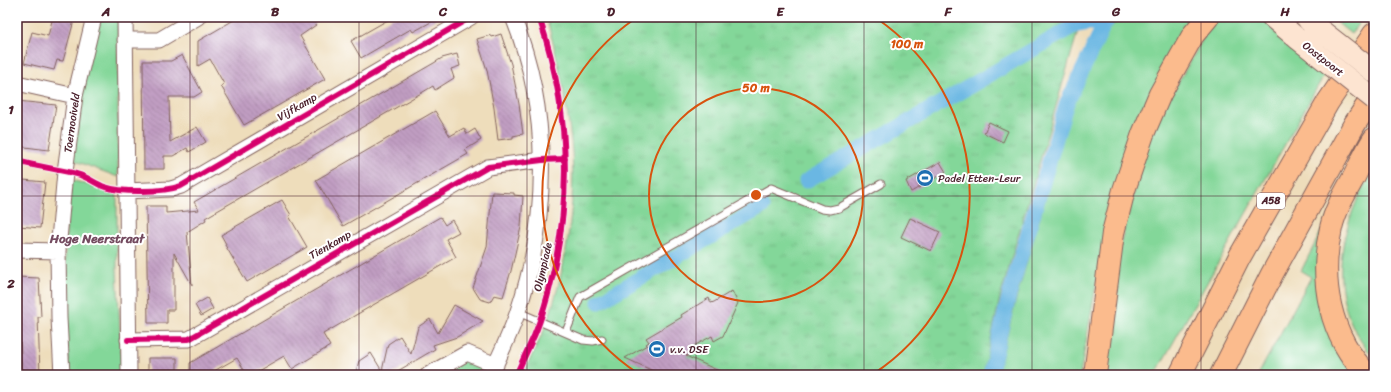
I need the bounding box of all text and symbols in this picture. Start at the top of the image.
text: A [101,0,110,23]
text: B [271,0,280,23]
text: C [438,0,448,23]
text: D [607,0,615,23]
text: E [776,0,785,23]
text: F [943,0,952,23]
text: G [1111,0,1121,23]
text: H [1279,0,1290,23]
text: 100 m [891,33,924,55]
street label: Oostpoort [1298,37,1348,82]
text: 50 m [742,77,770,99]
street label: Vijfkamp [273,88,321,126]
street label: Toernooiveld [58,91,86,154]
text: 1 [8,98,14,121]
sports icon: Padel Etten-Leur [915,168,935,188]
place label: Padel Etten-Leur [938,169,1022,188]
centre of rings [749,188,763,202]
road number: A58 [1257,193,1285,209]
street label: Tienkamp [305,225,355,265]
district label: Hoge Neerstraat [49,227,145,250]
street label: Olympiade [528,240,558,293]
text: 2 [6,272,15,295]
sports icon: v.v. DSE [647,339,667,359]
place label: v.v. DSE [670,340,709,359]

